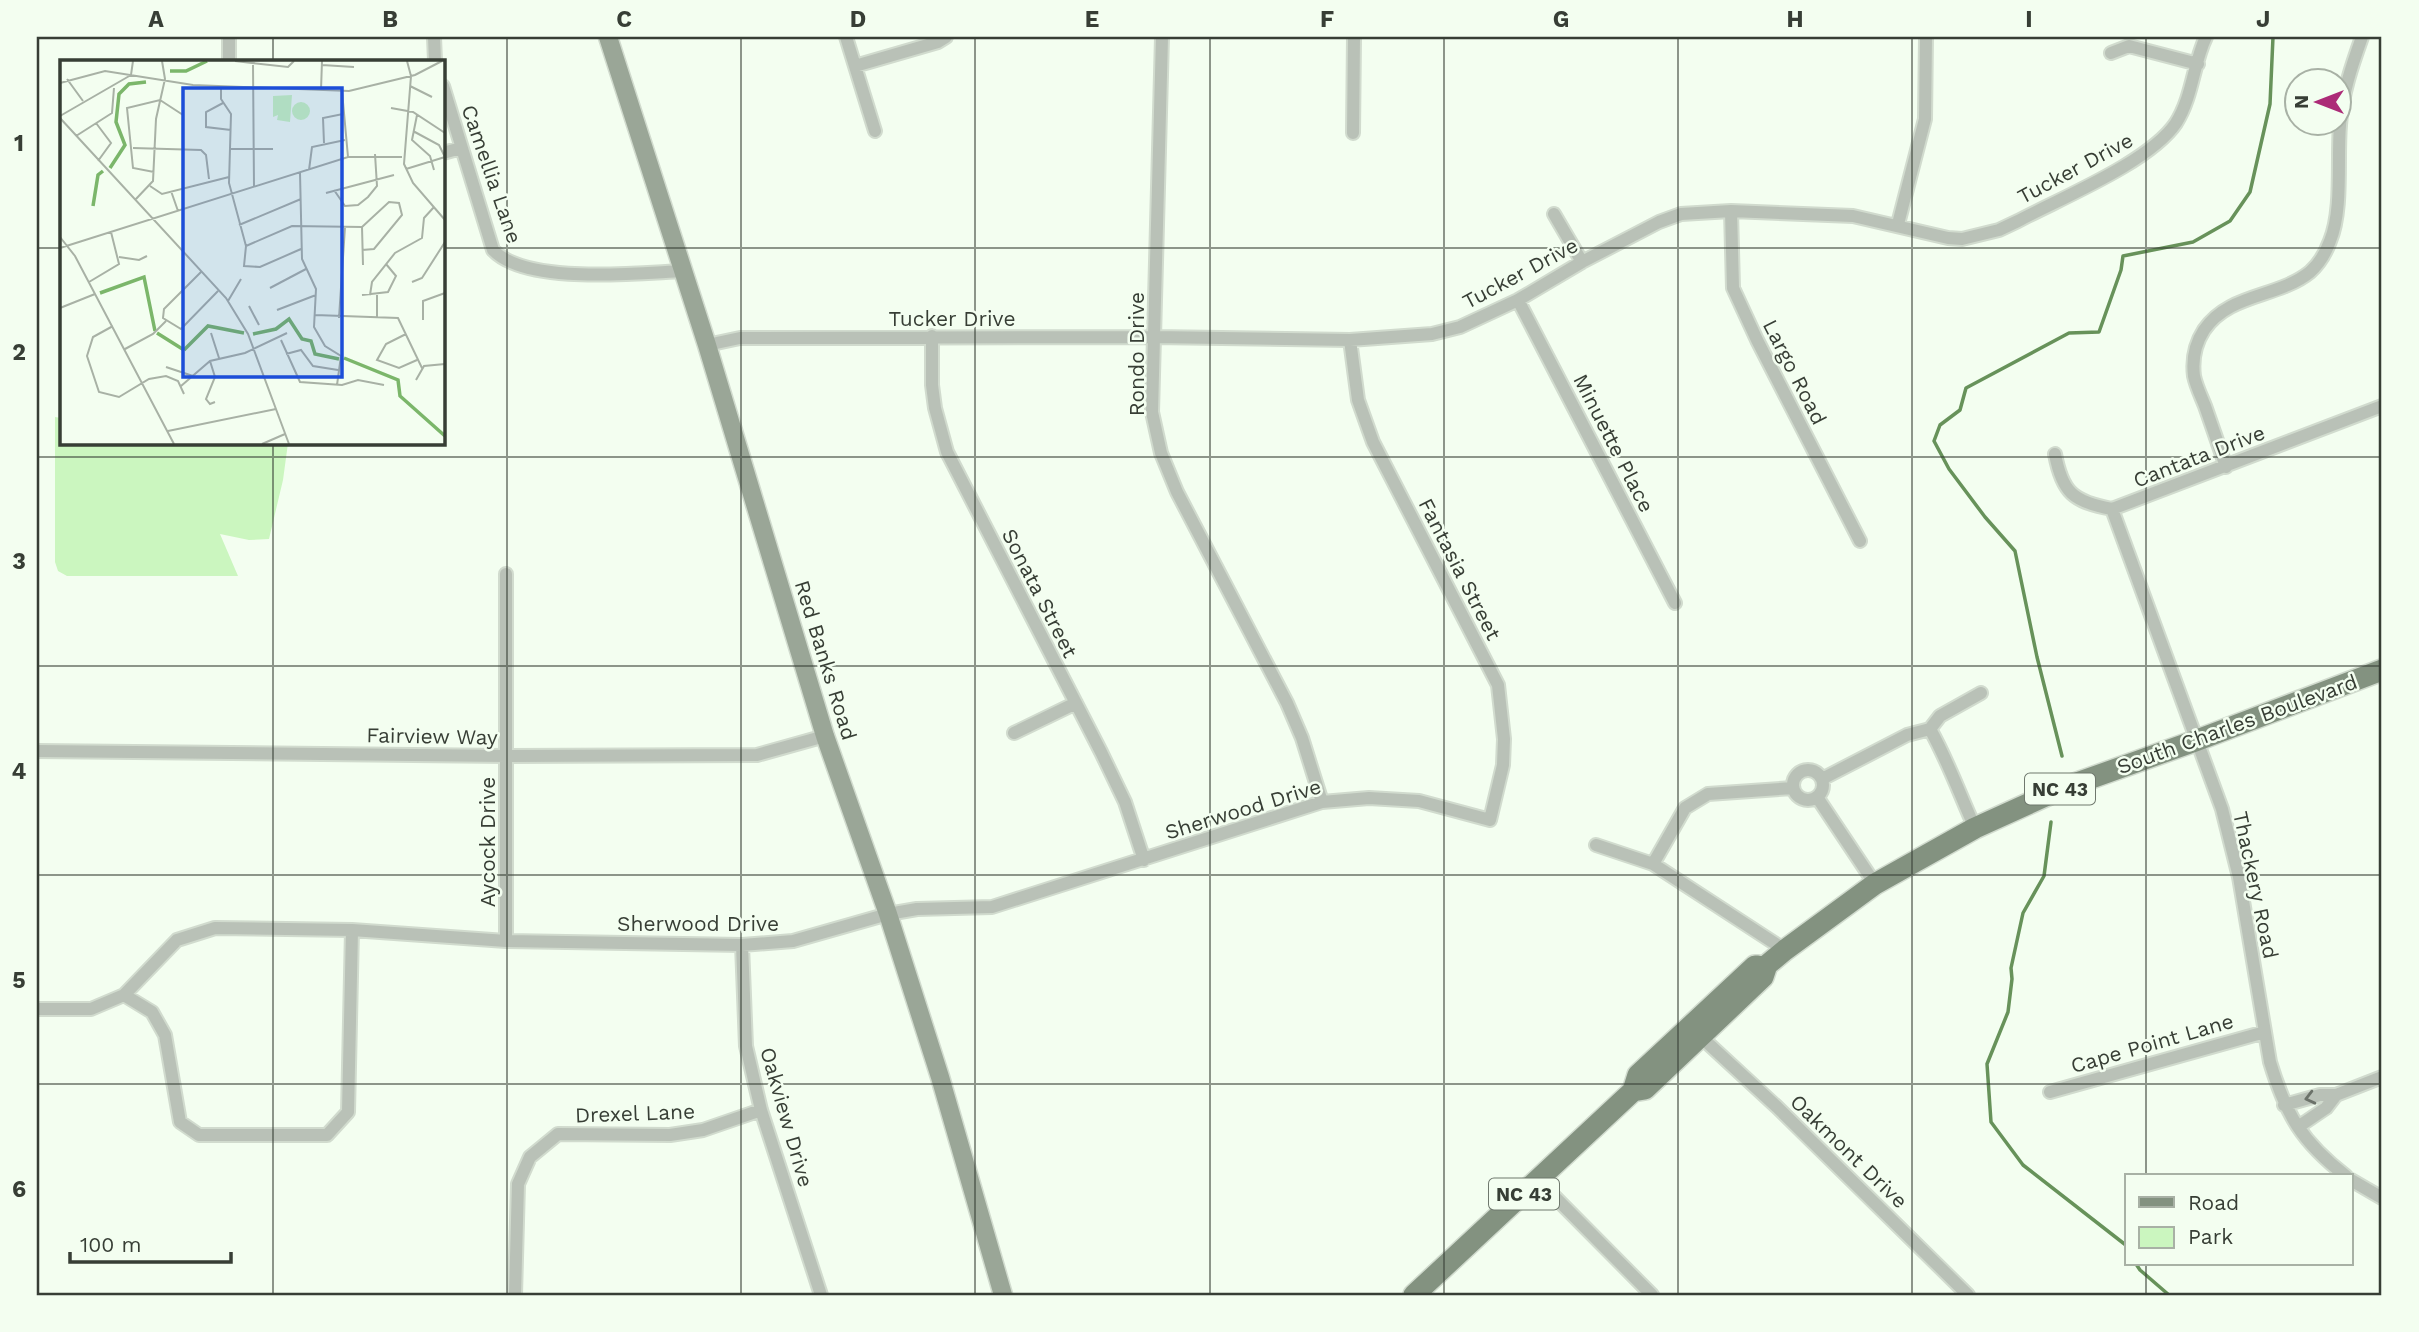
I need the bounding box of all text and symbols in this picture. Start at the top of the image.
text: A [148,6,164,33]
text: B [382,6,398,33]
text: C [616,6,632,33]
text: D [850,6,866,33]
text: E [1085,6,1099,33]
text: F [1320,6,1334,33]
text: G [1553,6,1569,33]
text: H [1786,6,1804,33]
text: I [2025,6,2033,33]
text: J [2256,6,2270,33]
inset map [60,60,444,444]
north arrow [2282,66,2352,136]
text: N [2290,95,2313,109]
street label: Camellia Lane [457,101,527,247]
street label: Tucker Drive [2013,127,2137,209]
text: 1 [14,130,24,157]
street label: Tucker Drive [1458,232,1582,314]
street label: Rondo Drive [1124,292,1149,416]
street label: Tucker Drive [888,306,1016,331]
street label: Largo Road [1758,315,1832,429]
text: 2 [12,339,26,366]
street label: Minuette Place [1568,370,1660,516]
street label: Cantata Drive [2130,419,2268,493]
street label: Fantasia Street [1414,494,1507,644]
street label: Sonata Street [997,524,1083,662]
text: 3 [12,548,26,575]
street label: Red Banks Road [790,577,862,743]
street label: South Charles Boulevard [2113,669,2361,779]
street label: Fairview Way [366,722,498,750]
text: 4 [12,758,27,785]
street label: Sherwood Drive [1162,773,1324,845]
road number: NC 43 [2025,774,2095,804]
street label: Aycock Drive [475,777,500,907]
street label: Thackery Road [2228,809,2284,961]
street label: Sherwood Drive [617,911,779,936]
text: 5 [12,967,26,994]
street label: Cape Point Lane [2068,1008,2236,1078]
street label: Oakview Drive [755,1044,819,1190]
street label: Oakmont Drive [1785,1089,1913,1213]
one-way arrow [2304,1090,2316,1104]
street label: Drexel Lane [574,1098,696,1128]
legend [2125,1174,2352,1266]
text: 6 [12,1176,26,1203]
road number: NC 43 [1489,1178,1559,1210]
text: Road [2188,1190,2239,1215]
scale bar [70,1220,231,1264]
text: Park [2188,1224,2233,1249]
text: 100 m [80,1232,142,1257]

